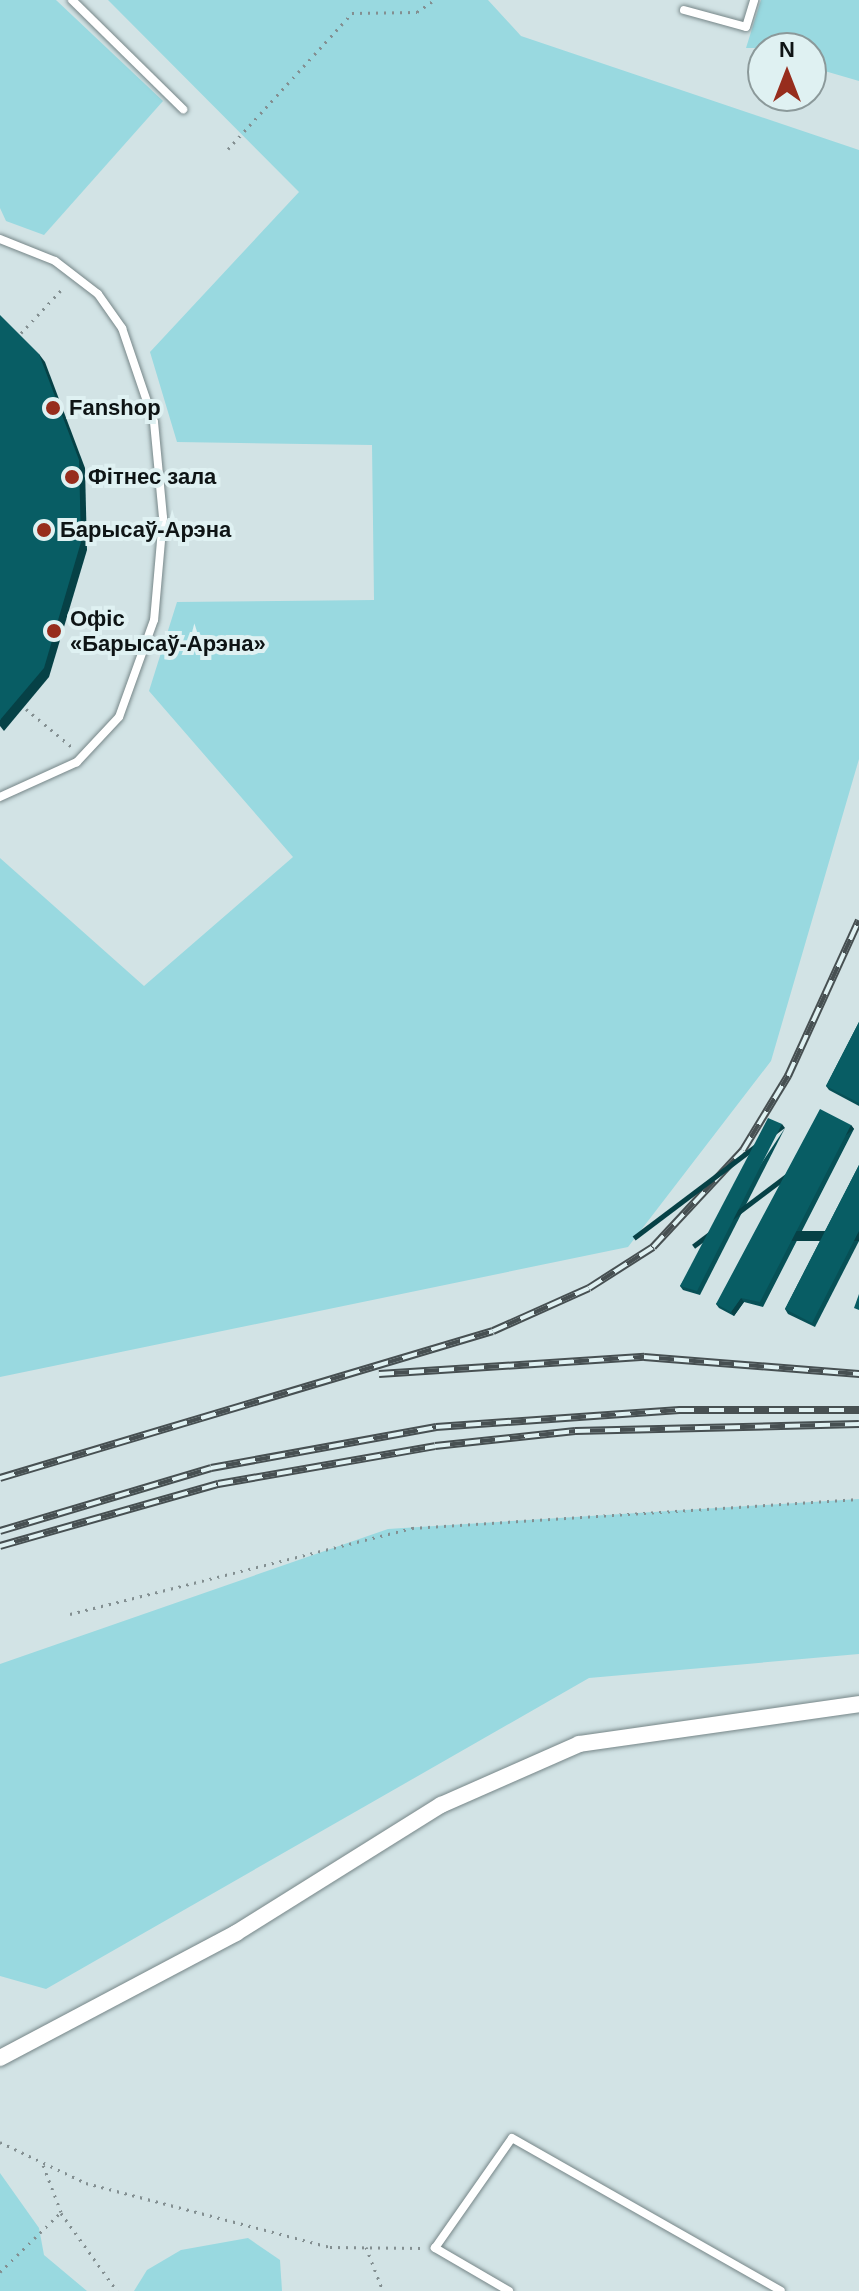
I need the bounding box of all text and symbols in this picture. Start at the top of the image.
north arrow [747,32,827,112]
text: N [779,37,795,62]
place label: Fanshop [69,395,161,421]
marker: Fanshop [44,399,62,417]
place label: Фітнес зала [88,464,216,490]
marker: Фітнес зала [63,468,81,486]
place label: Барысаў-Арэна [60,517,231,543]
marker: Барысаў-Арэна [35,521,53,539]
place label: Офіс «Барысаў-Арэна» [70,605,266,656]
marker: Офіс «Барысаў-Арэна» [45,622,63,640]

